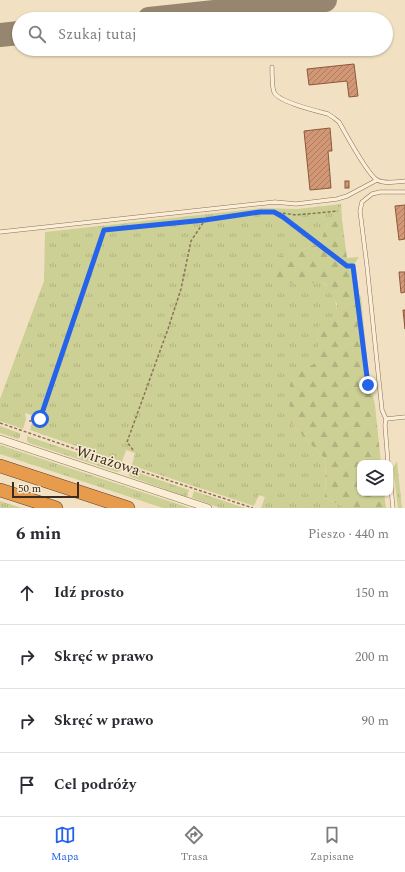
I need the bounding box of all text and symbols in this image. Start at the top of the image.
search box [12,12,393,56]
icon: search [26,23,48,45]
text: Szukaj tutaj [58,23,137,46]
route end [359,376,377,394]
route start [31,410,49,428]
street label: Wirażowa [73,440,144,482]
map controls [357,460,393,496]
button: layers [357,460,393,496]
scale bar [12,480,79,499]
text: 50 m [18,480,41,497]
text: 6 min [16,521,61,547]
text: Pieszo · 440 m [308,524,389,544]
text: Idź prosto [54,581,124,604]
icon: ahead [16,582,38,604]
text: 150 m [355,583,389,603]
text: Skręć w prawo [54,645,153,668]
icon: right [16,646,38,668]
text: 200 m [355,647,389,667]
text: Skręć w prawo [54,709,153,732]
icon: right [16,710,38,732]
text: 90 m [362,711,389,731]
text: Cel podróży [54,773,136,796]
icon: arrive [16,774,38,796]
tab: Mapa [51,824,79,865]
tab: Trasa [181,824,208,865]
tab: Zapisane [310,824,354,865]

